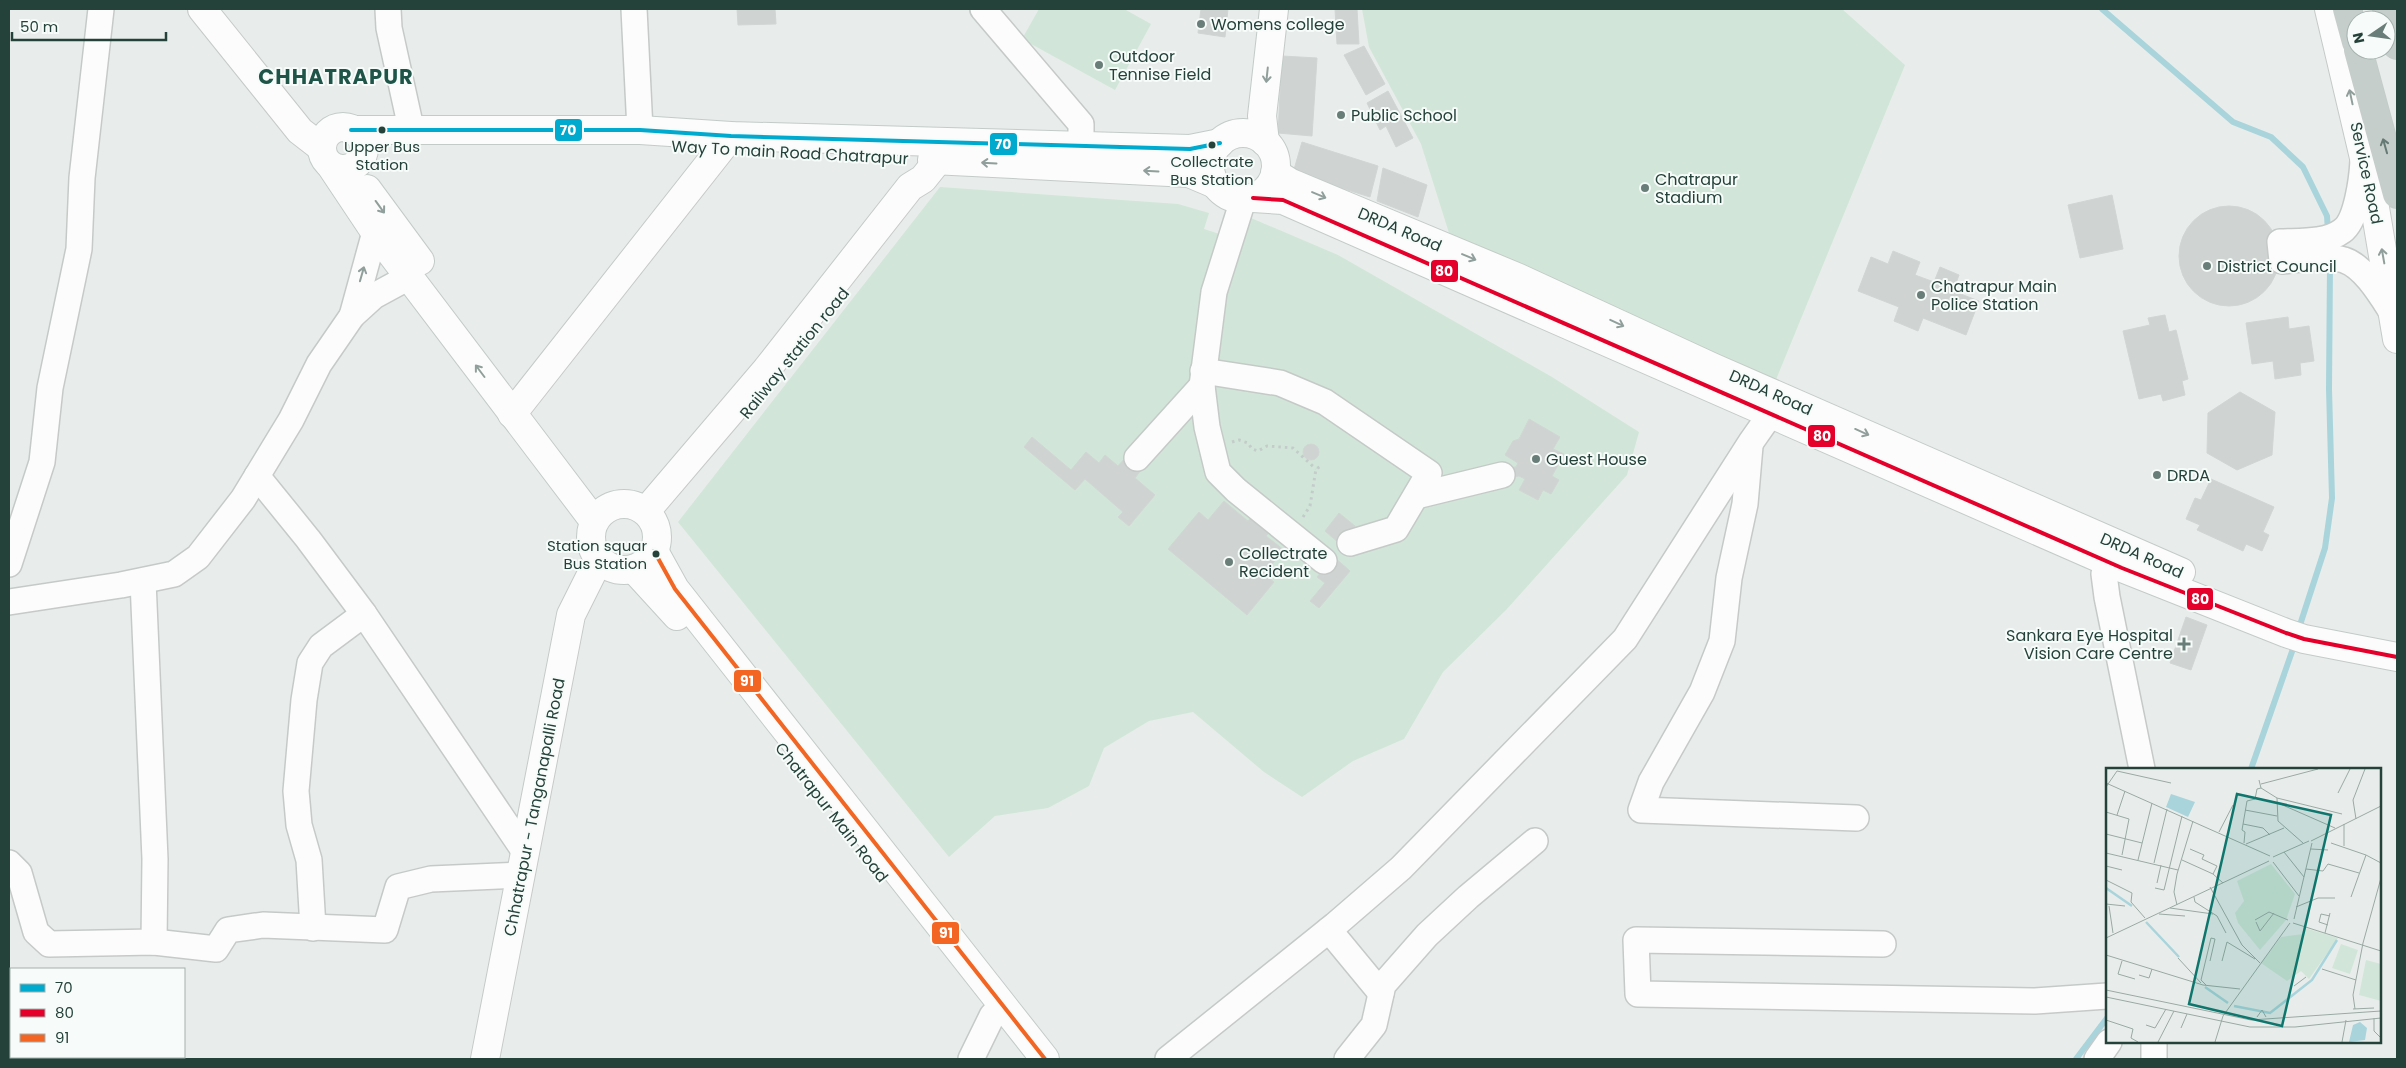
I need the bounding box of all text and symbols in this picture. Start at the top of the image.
scale bar [12,10,166,42]
north arrow [2346,10,2396,60]
place label: Womens college [1211,13,1345,36]
text: 50 m [20,16,58,37]
marker: Womens college [1195,18,1207,30]
text: N [2347,31,2369,45]
place label: Outdoor Tennise Field [1109,45,1211,86]
marker: Outdoor Tennise Field [1093,59,1105,71]
district label: CHHATRAPUR [258,62,414,91]
one-way arrow [1262,66,1272,82]
one-way arrow [2346,89,2355,105]
place label: Public School [1351,104,1457,127]
marker: Public School [1335,109,1347,121]
line badge: 70 [554,118,583,142]
text: 70 [560,120,576,140]
street label: Service Road [2344,120,2389,226]
marker: Upper Bus Station [377,125,387,135]
line badge: 70 [989,132,1018,156]
text: 70 [995,134,1011,154]
street label: Way To main Road Chatrapur [671,135,909,170]
place label: Upper Bus Station [344,136,420,175]
one-way arrow [2380,139,2390,155]
marker: Collectrate Bus Station [1207,140,1217,150]
place label: Collectrate Bus Station [1170,151,1254,190]
one-way arrow [981,158,998,168]
one-way arrow [1143,166,1160,176]
place label: Chatrapur Stadium [1655,168,1738,209]
marker: Chatrapur Stadium [1639,182,1651,194]
one-way arrow [1311,190,1326,200]
one-way arrow [375,200,385,214]
street label: DRDA Road [1354,201,1445,257]
one-way arrow [2378,249,2388,265]
one-way arrow [1461,253,1476,263]
place label: District Council [2217,255,2337,278]
line badge: 80 [1430,259,1459,283]
marker: District Council [2201,260,2213,272]
text: 80 [1435,261,1453,281]
one-way arrow [358,266,368,282]
place label: Chatrapur Main Police Station [1931,275,2057,316]
street label: Railway station road [734,283,855,424]
marker: Chatrapur Main Police Station [1915,289,1927,301]
one-way arrow [1609,319,1624,328]
street label: DRDA Road [1725,364,1816,421]
one-way arrow [474,365,485,378]
line badge: 80 [1807,424,1836,448]
text: 80 [1813,426,1831,446]
one-way arrow [1854,428,1869,438]
place label: Guest House [1546,448,1647,471]
marker: Guest House [1530,453,1542,465]
place label: DRDA [2167,464,2210,487]
marker: DRDA [2151,469,2163,481]
street label: DRDA Road [2096,527,2187,584]
place label: Station squar Bus Station [547,535,647,574]
place label: Collectrate Recident [1239,542,1328,583]
marker: Station squar Bus Station [651,549,661,559]
marker: Collectrate Recident [1223,556,1235,568]
line badge: 80 [2186,587,2214,611]
text: 80 [2191,589,2209,609]
place label: Sankara Eye Hospital Vision Care Centre [2006,624,2173,665]
marker: Sankara Eye Hospital Vision Care Centre [2177,637,2191,651]
line badge: 91 [733,669,762,693]
text: 91 [740,671,754,691]
street label: Chhatrapur - Tanganapalli Road [498,676,571,938]
street label: Chatrapur Main Road [770,737,894,887]
inset map [2106,768,2381,1043]
line badge: 91 [931,921,960,945]
text: 91 [939,923,953,943]
legend [10,968,185,1058]
text: 70 [55,977,73,998]
text: 80 [55,1002,74,1023]
text: 91 [55,1027,69,1048]

